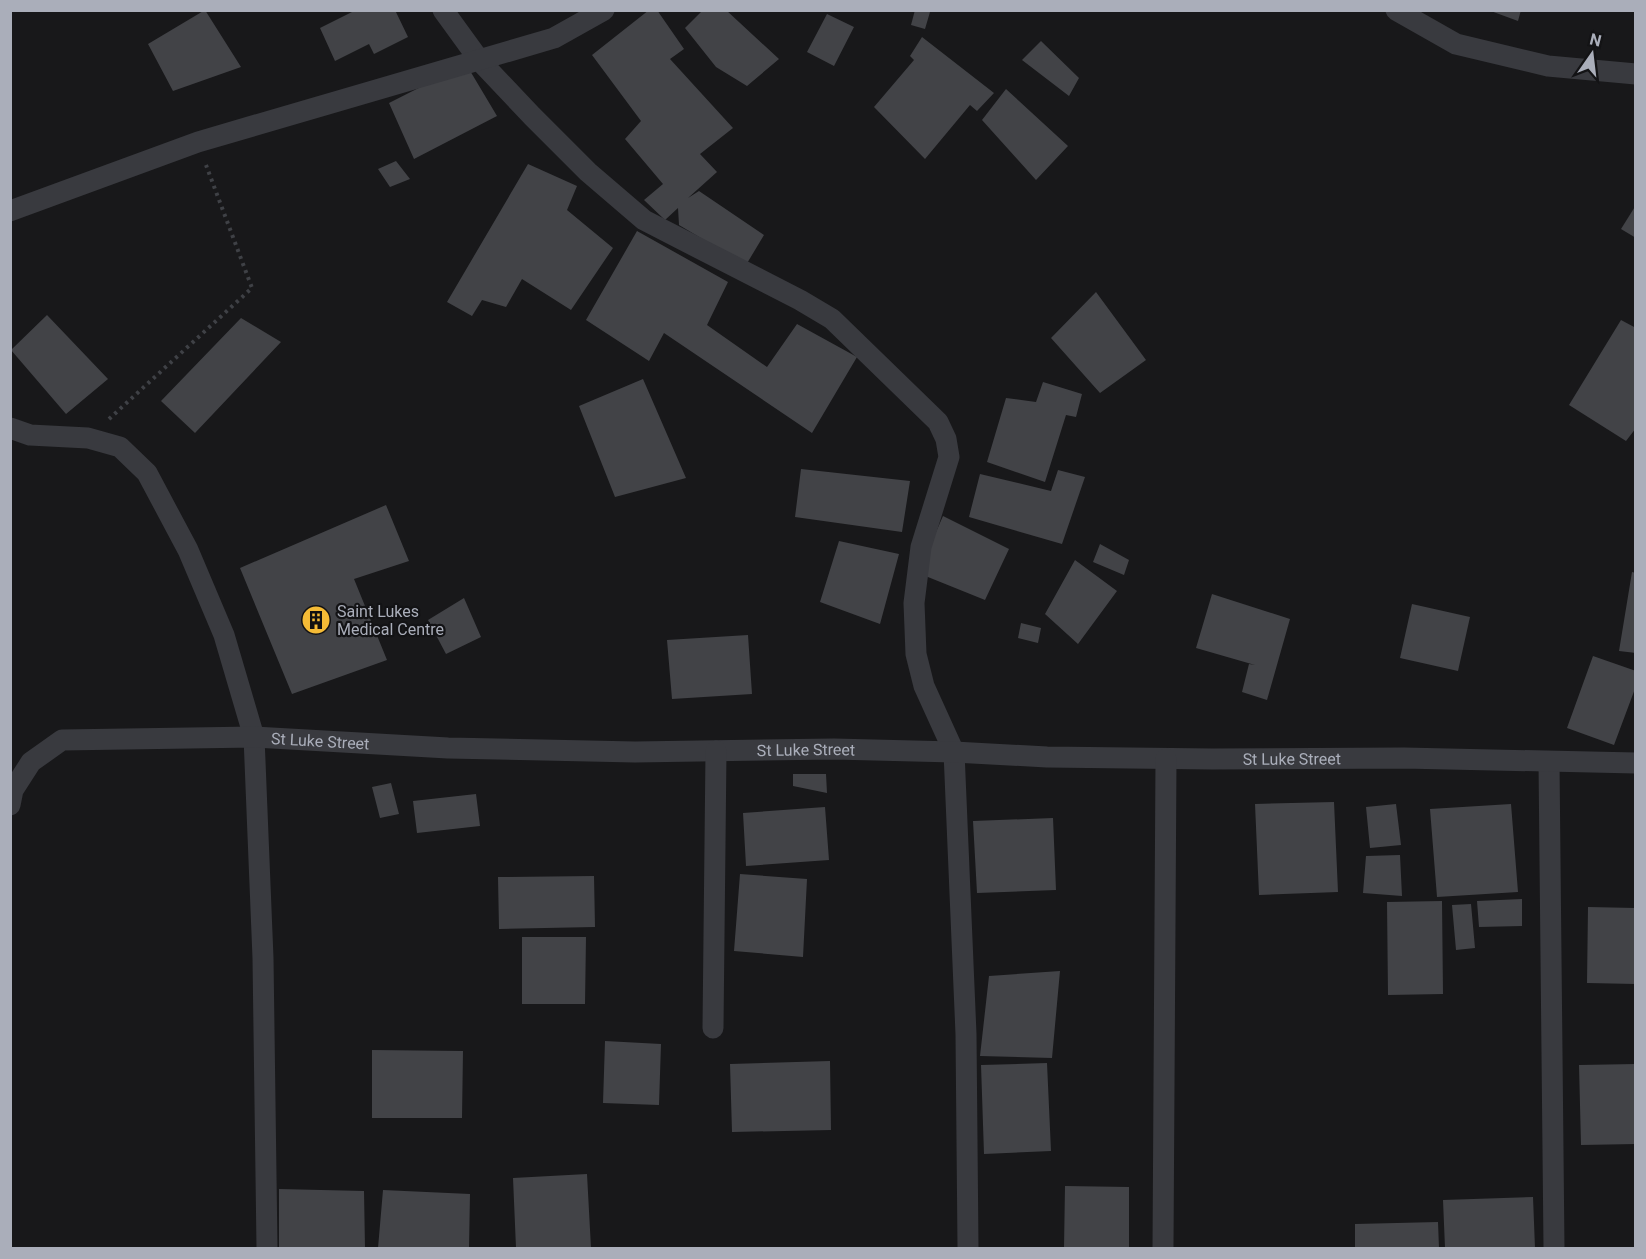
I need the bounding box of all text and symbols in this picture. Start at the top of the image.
north arrow [1562,24,1622,84]
text: N [1588,29,1603,51]
place label: Saint Lukes Medical Centre [337,602,444,639]
building icon: Saint Lukes Medical Centre [300,604,332,636]
street label: St Luke Street [271,728,370,753]
street label: St Luke Street [757,739,855,760]
street label: St Luke Street [1243,749,1341,768]

